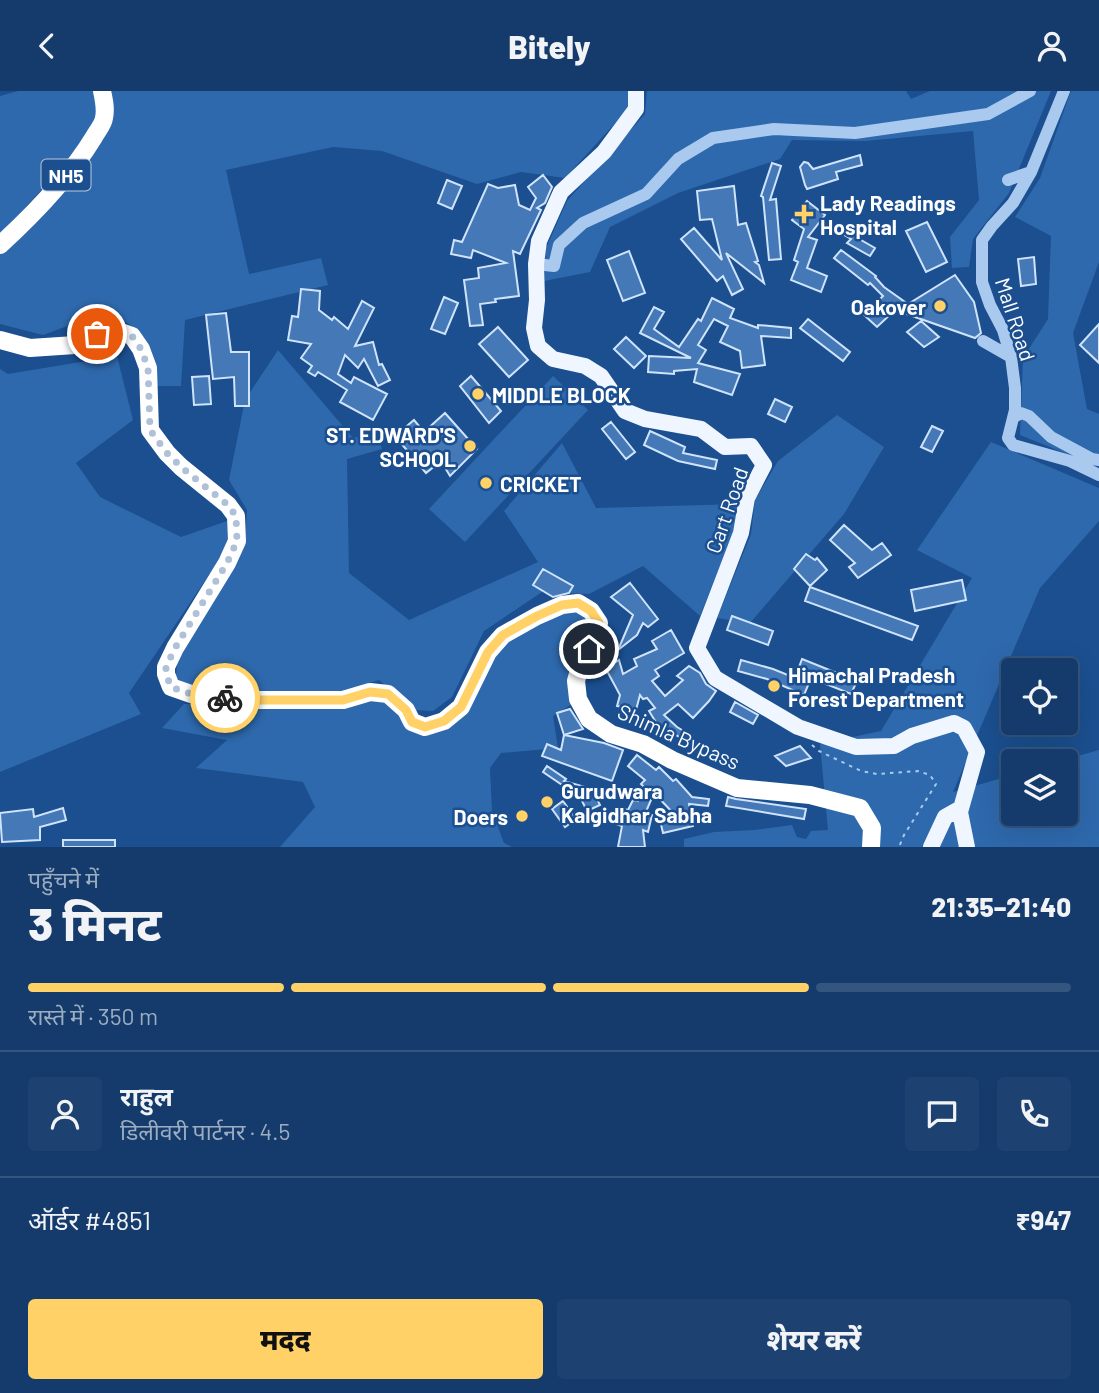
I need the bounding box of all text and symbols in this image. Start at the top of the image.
icon: back [28,27,66,65]
text: Bitely [508,27,591,65]
icon: person [1033,27,1071,65]
road number: NH5 [42,159,90,191]
place label: Lady Readings Hospital [820,190,956,239]
marker: Lady Readings Hospital [794,204,814,224]
street label: Mall Road [991,274,1041,364]
place label: Oakover [851,294,926,319]
marker: Oakover [932,298,948,314]
pin [67,304,127,364]
icon: bag [78,315,116,353]
place label: MIDDLE BLOCK [492,382,631,407]
marker: MIDDLE BLOCK [470,386,486,402]
place label: ST. EDWARD'S SCHOOL [326,422,456,471]
marker: ST. EDWARD'S SCHOOL [462,438,478,454]
street label: Cart Road [700,464,752,556]
place label: CRICKET [500,471,582,496]
marker: CRICKET [478,475,494,491]
pin [559,619,619,679]
icon: home [570,630,608,668]
map controls [1001,658,1078,826]
button: locate [1001,658,1078,735]
place label: Himachal Pradesh Forest Department [788,662,964,711]
courier [190,663,260,733]
marker: Himachal Pradesh Forest Department [766,678,782,694]
icon: bike [206,679,244,717]
street label: Shimla Bypass [614,698,744,774]
button: layers [1001,749,1078,826]
place label: Gurudwara Kalgidhar Sabha [561,778,712,827]
marker: Gurudwara Kalgidhar Sabha [539,794,555,810]
place label: Doers [453,804,508,829]
marker: Doers [514,808,530,824]
text: पहुँचने में [28,865,99,893]
text: 21:35–21:40 [932,891,1071,922]
text: 3 मिनट [28,895,161,950]
text: रास्ते में · 350 m [28,1002,158,1030]
button: person [28,1077,102,1151]
button: chat [905,1077,979,1151]
button: phone [997,1077,1071,1151]
text: राहुल [120,1080,173,1111]
text: डिलीवरी पार्टनर · 4.5 [120,1117,290,1145]
text: ऑर्डर #4851 [28,1204,151,1235]
text: ₹947 [1016,1204,1071,1235]
button: मदद [28,1299,543,1379]
button: शेयर करें [557,1299,1071,1379]

